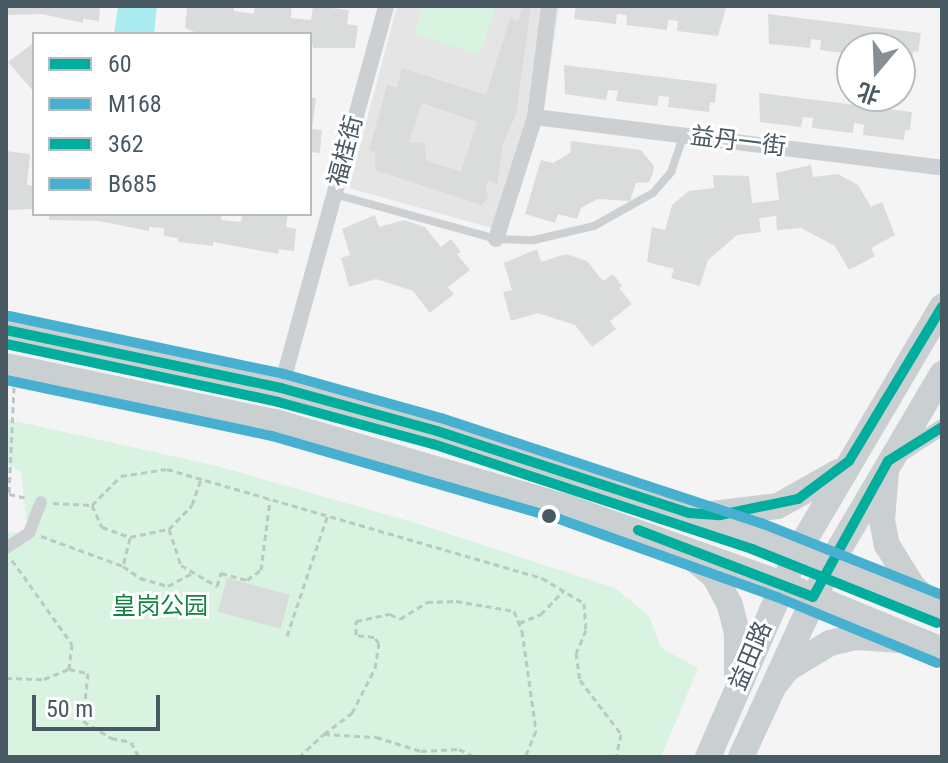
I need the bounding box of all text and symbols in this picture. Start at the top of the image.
legend [32,32,312,216]
north arrow [836,32,916,112]
text: 60 [108,50,132,78]
text: 北 [854,78,883,109]
text: M168 [108,90,162,118]
street label: 福桂街 [323,112,369,190]
street label: 益丹一街 [689,122,787,162]
text: 362 [108,130,144,158]
text: B685 [108,170,157,198]
unlabelled marker [541,508,557,524]
park label: 皇岗公园 [112,593,208,621]
street label: 益田路 [724,617,778,695]
scale bar [36,679,164,729]
text: 50 m [46,695,93,723]

